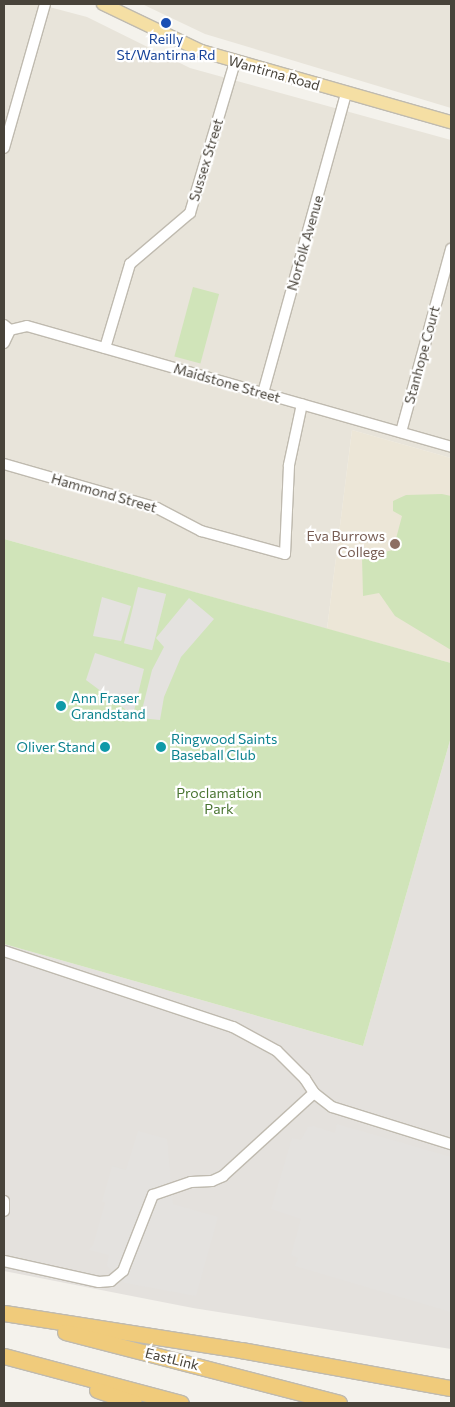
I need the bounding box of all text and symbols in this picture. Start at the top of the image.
marker: Reilly St/Wantirna Rd [160,17,172,29]
place label: Reilly St/Wantirna Rd [117,31,215,64]
street label: Wantirna Road [226,52,322,94]
street label: Sussex Street [185,117,227,203]
street label: Norfolk Avenue [283,193,327,293]
street label: Stanhope Court [401,304,443,406]
street label: Maidstone Street [172,360,282,406]
street label: Hammond Street [49,470,159,516]
place label: Eva Burrows College [306,528,385,560]
marker: Eva Burrows College [389,538,401,550]
place label: Ann Fraser Grandstand [71,690,146,722]
marker: Ann Fraser Grandstand [55,700,67,712]
place label: Ringwood Saints Baseball Club [171,731,277,764]
place label: Oliver Stand [17,739,95,755]
marker: Oliver Stand [99,741,111,753]
marker: Ringwood Saints Baseball Club [155,741,167,753]
park label: Proclamation Park [176,785,262,818]
street label: EastLink [143,1344,201,1374]

